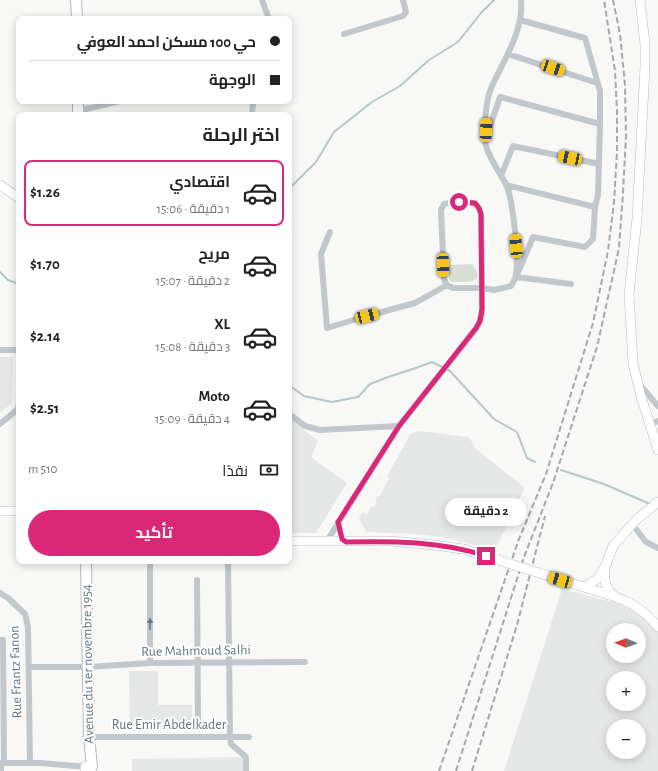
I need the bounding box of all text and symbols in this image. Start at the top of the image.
text: حي 100 مسكن احمد العوفي [77,35,256,50]
car [540,59,566,77]
text: الوجهة [209,73,256,88]
car [480,118,492,142]
text: اختر الرحلة [202,127,280,145]
car [557,150,583,166]
text: اقتصادي [170,175,230,190]
icon: car [242,175,278,211]
text: $1.26 [30,185,60,200]
route start [450,193,468,211]
text: 1 دقيقة · 15:06 [156,203,230,216]
car [509,234,523,258]
text: مريح [198,247,230,262]
icon: car [242,247,278,283]
car [437,253,449,277]
text: $1.70 [30,257,60,272]
text: 2 دقيقة · 15:07 [156,275,230,288]
car [354,307,380,325]
text: XL [214,317,230,332]
icon: car [242,319,278,355]
text: $2.14 [30,329,60,344]
text: 3 دقيقة · 15:08 [155,341,230,354]
text: Moto [198,389,230,404]
icon: car [242,391,278,427]
text: $2.51 [30,401,59,416]
text: 4 دقيقة · 15:09 [155,413,230,426]
icon: cash [258,459,280,481]
text: 510 m [28,463,57,476]
text: نقدًا [222,464,248,479]
callout: 2 دقيقة [445,498,527,526]
text: 2 دقيقة [464,505,508,518]
button: تأكيد [28,510,280,556]
route end [477,547,495,565]
car [547,571,573,589]
street label: Avenue du 1er novembre 1954 [80,584,96,744]
one-way arrow [147,617,153,630]
north arrow [606,623,646,663]
map controls [606,623,646,759]
street label: Rue Frantz Fanon [7,625,25,719]
street label: Rue Mahmoud Salhi [141,643,251,659]
button: + [606,671,646,711]
street label: Rue Emir Abdelkader [112,718,227,732]
button: − [606,719,646,759]

